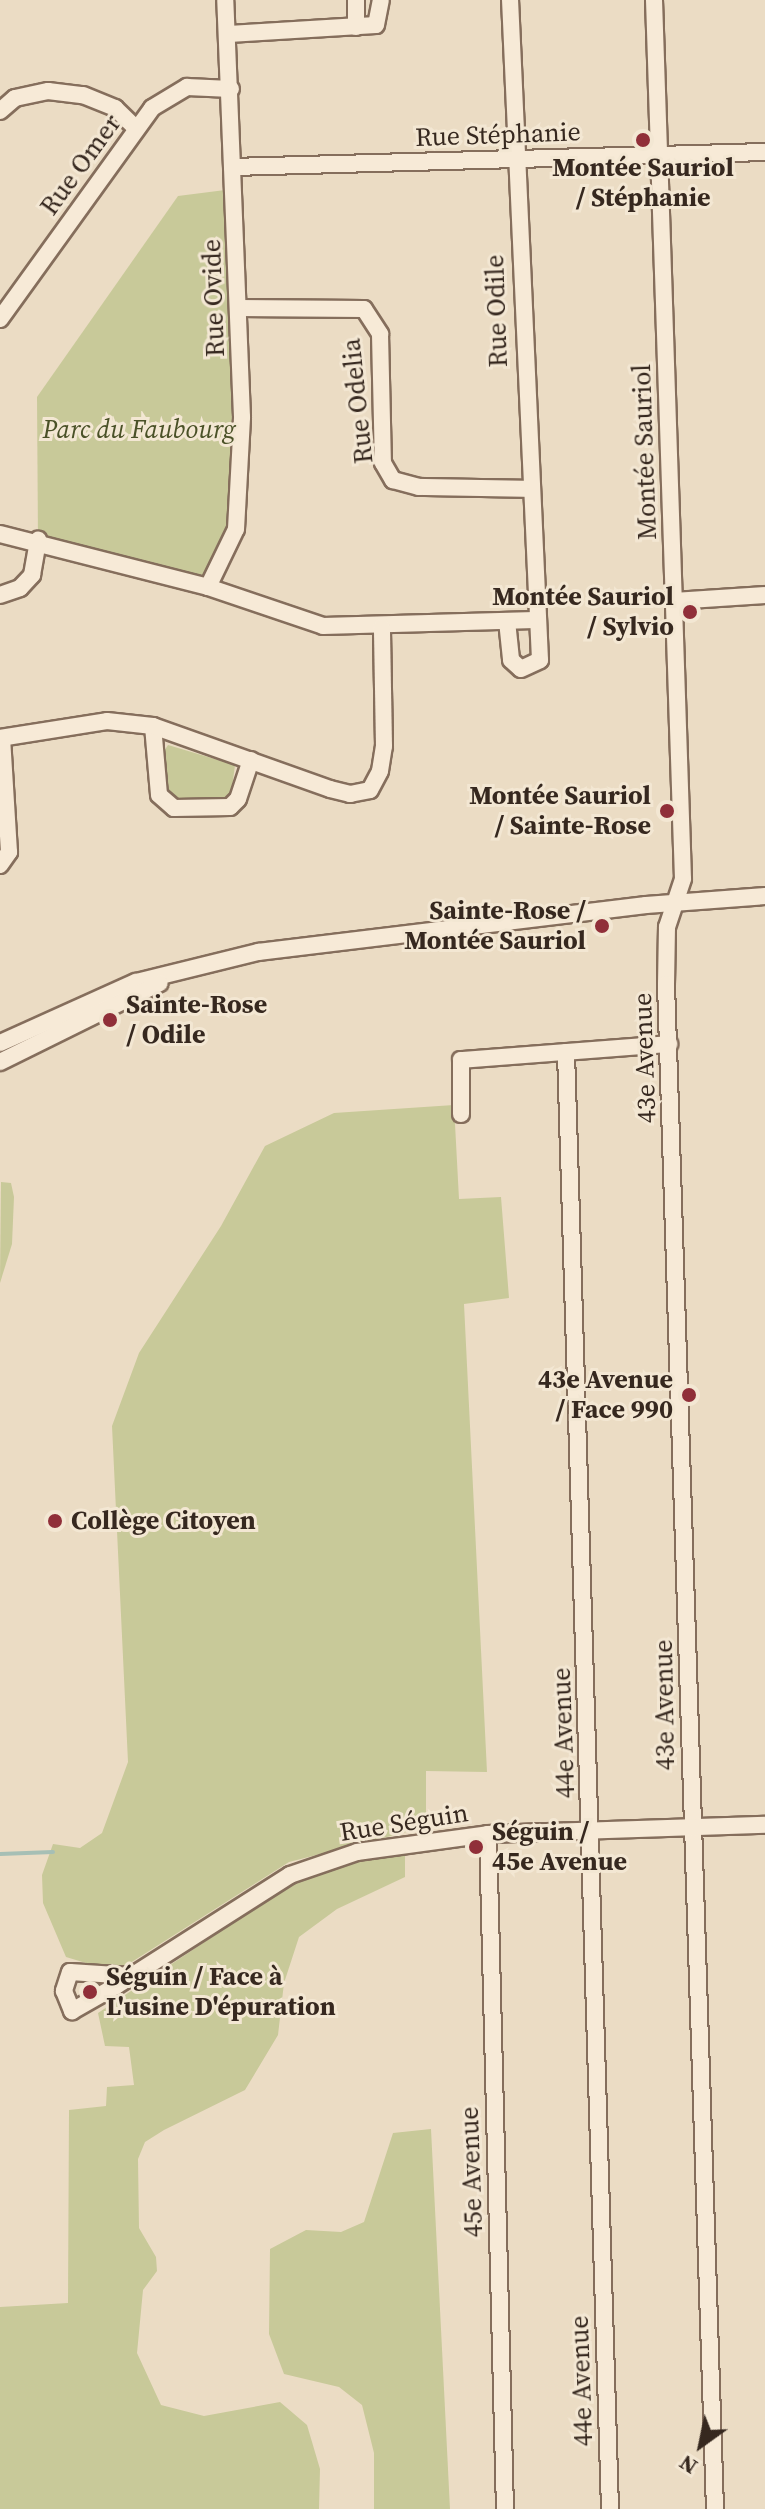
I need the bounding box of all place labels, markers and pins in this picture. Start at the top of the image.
marker: Montée Sauriol / Stéphanie [634,131,652,149]
place label: Montée Sauriol / Stéphanie [552,152,734,214]
place label: Montée Sauriol / Sylvio [492,581,674,642]
marker: Montée Sauriol / Sylvio [681,603,699,621]
place label: Montée Sauriol / Sainte-Rose [469,780,651,842]
marker: Montée Sauriol / Sainte-Rose [658,802,676,820]
place label: Sainte-Rose / Montée Sauriol [404,895,586,956]
marker: Sainte-Rose / Montée Sauriol [593,917,611,935]
place label: Sainte-Rose / Odile [126,989,267,1050]
marker: Sainte-Rose / Odile [101,1011,119,1029]
place label: 43e Avenue / Face 990 [538,1364,673,1426]
marker: 43e Avenue / Face 990 [680,1386,698,1404]
place label: Collège Citoyen [71,1505,256,1537]
marker: Collège Citoyen [46,1512,64,1530]
place label: Séguin / 45e Avenue [492,1816,627,1878]
marker: Séguin / 45e Avenue [467,1838,485,1856]
place label: Séguin / Face à L'usine D'épuration [106,1961,336,2022]
marker: Séguin / Face à L'usine D'épuration [81,1983,99,2001]

